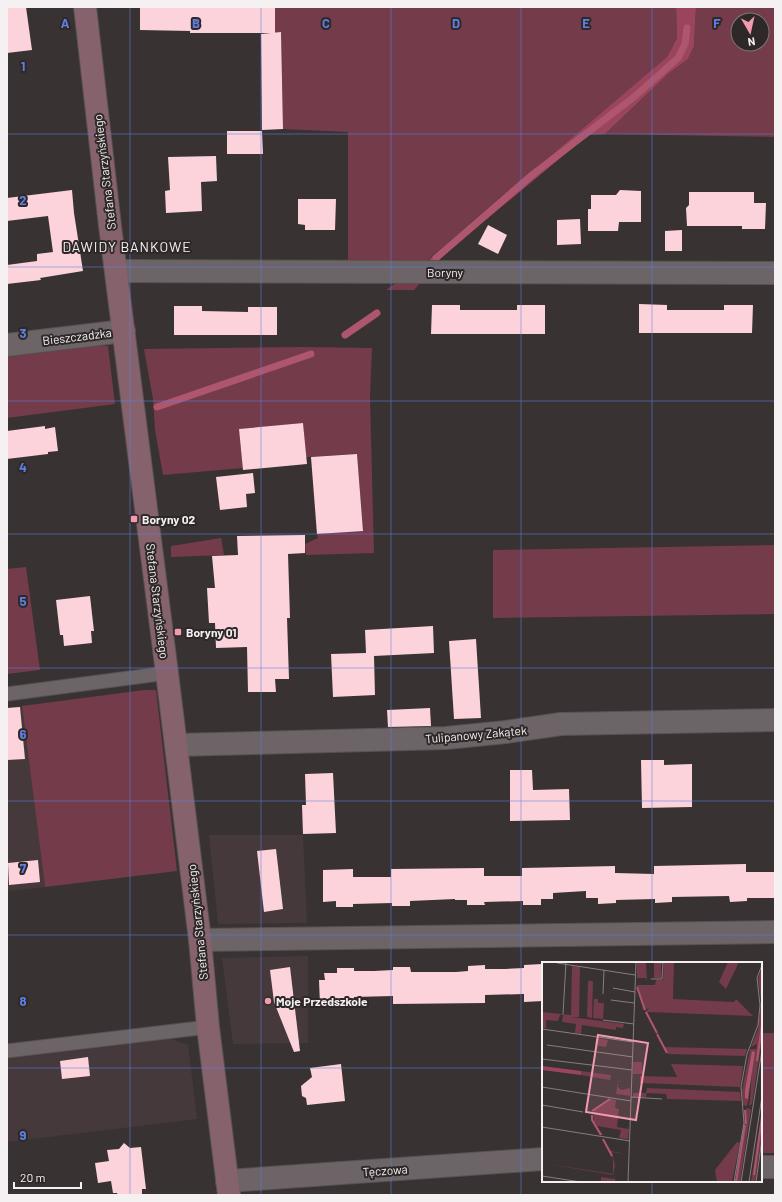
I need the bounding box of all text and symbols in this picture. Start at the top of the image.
north arrow [730,12,770,52]
text: A [61,15,70,31]
text: B [192,15,200,31]
text: C [322,15,330,31]
text: D [452,15,460,31]
text: E [582,15,590,31]
text: F [713,15,721,31]
text: N [747,35,756,49]
text: 1 [21,58,25,74]
street label: Stefana Starzyńskiego [90,114,118,230]
text: 2 [19,192,27,208]
district label: DAWIDY BANKOWE [62,238,192,255]
street label: Boryny [427,265,464,279]
text: 3 [19,325,27,341]
street label: Bieszczadzka [42,325,112,347]
text: 4 [19,459,27,475]
place label: Boryny 02 [142,512,195,526]
marker: Boryny 02 [129,514,139,524]
street label: Stefana Starzyńskiego [144,543,172,659]
text: 5 [19,593,27,609]
place label: Boryny 01 [186,625,237,639]
marker: Boryny 01 [173,627,183,637]
street label: Tulipanowy Zakątek [425,723,527,745]
text: 6 [20,726,27,742]
text: 7 [20,860,27,876]
street label: Stefana Starzyńskiego [184,864,210,980]
inset map [542,962,762,1182]
text: 8 [19,993,27,1009]
place label: Moje Przedszkole [276,994,368,1008]
marker: Moje Przedszkole [263,996,273,1006]
text: 9 [20,1127,27,1143]
street label: Tęczowa [362,1161,408,1179]
scale bar [14,1164,81,1190]
text: 20 m [20,1170,46,1184]

